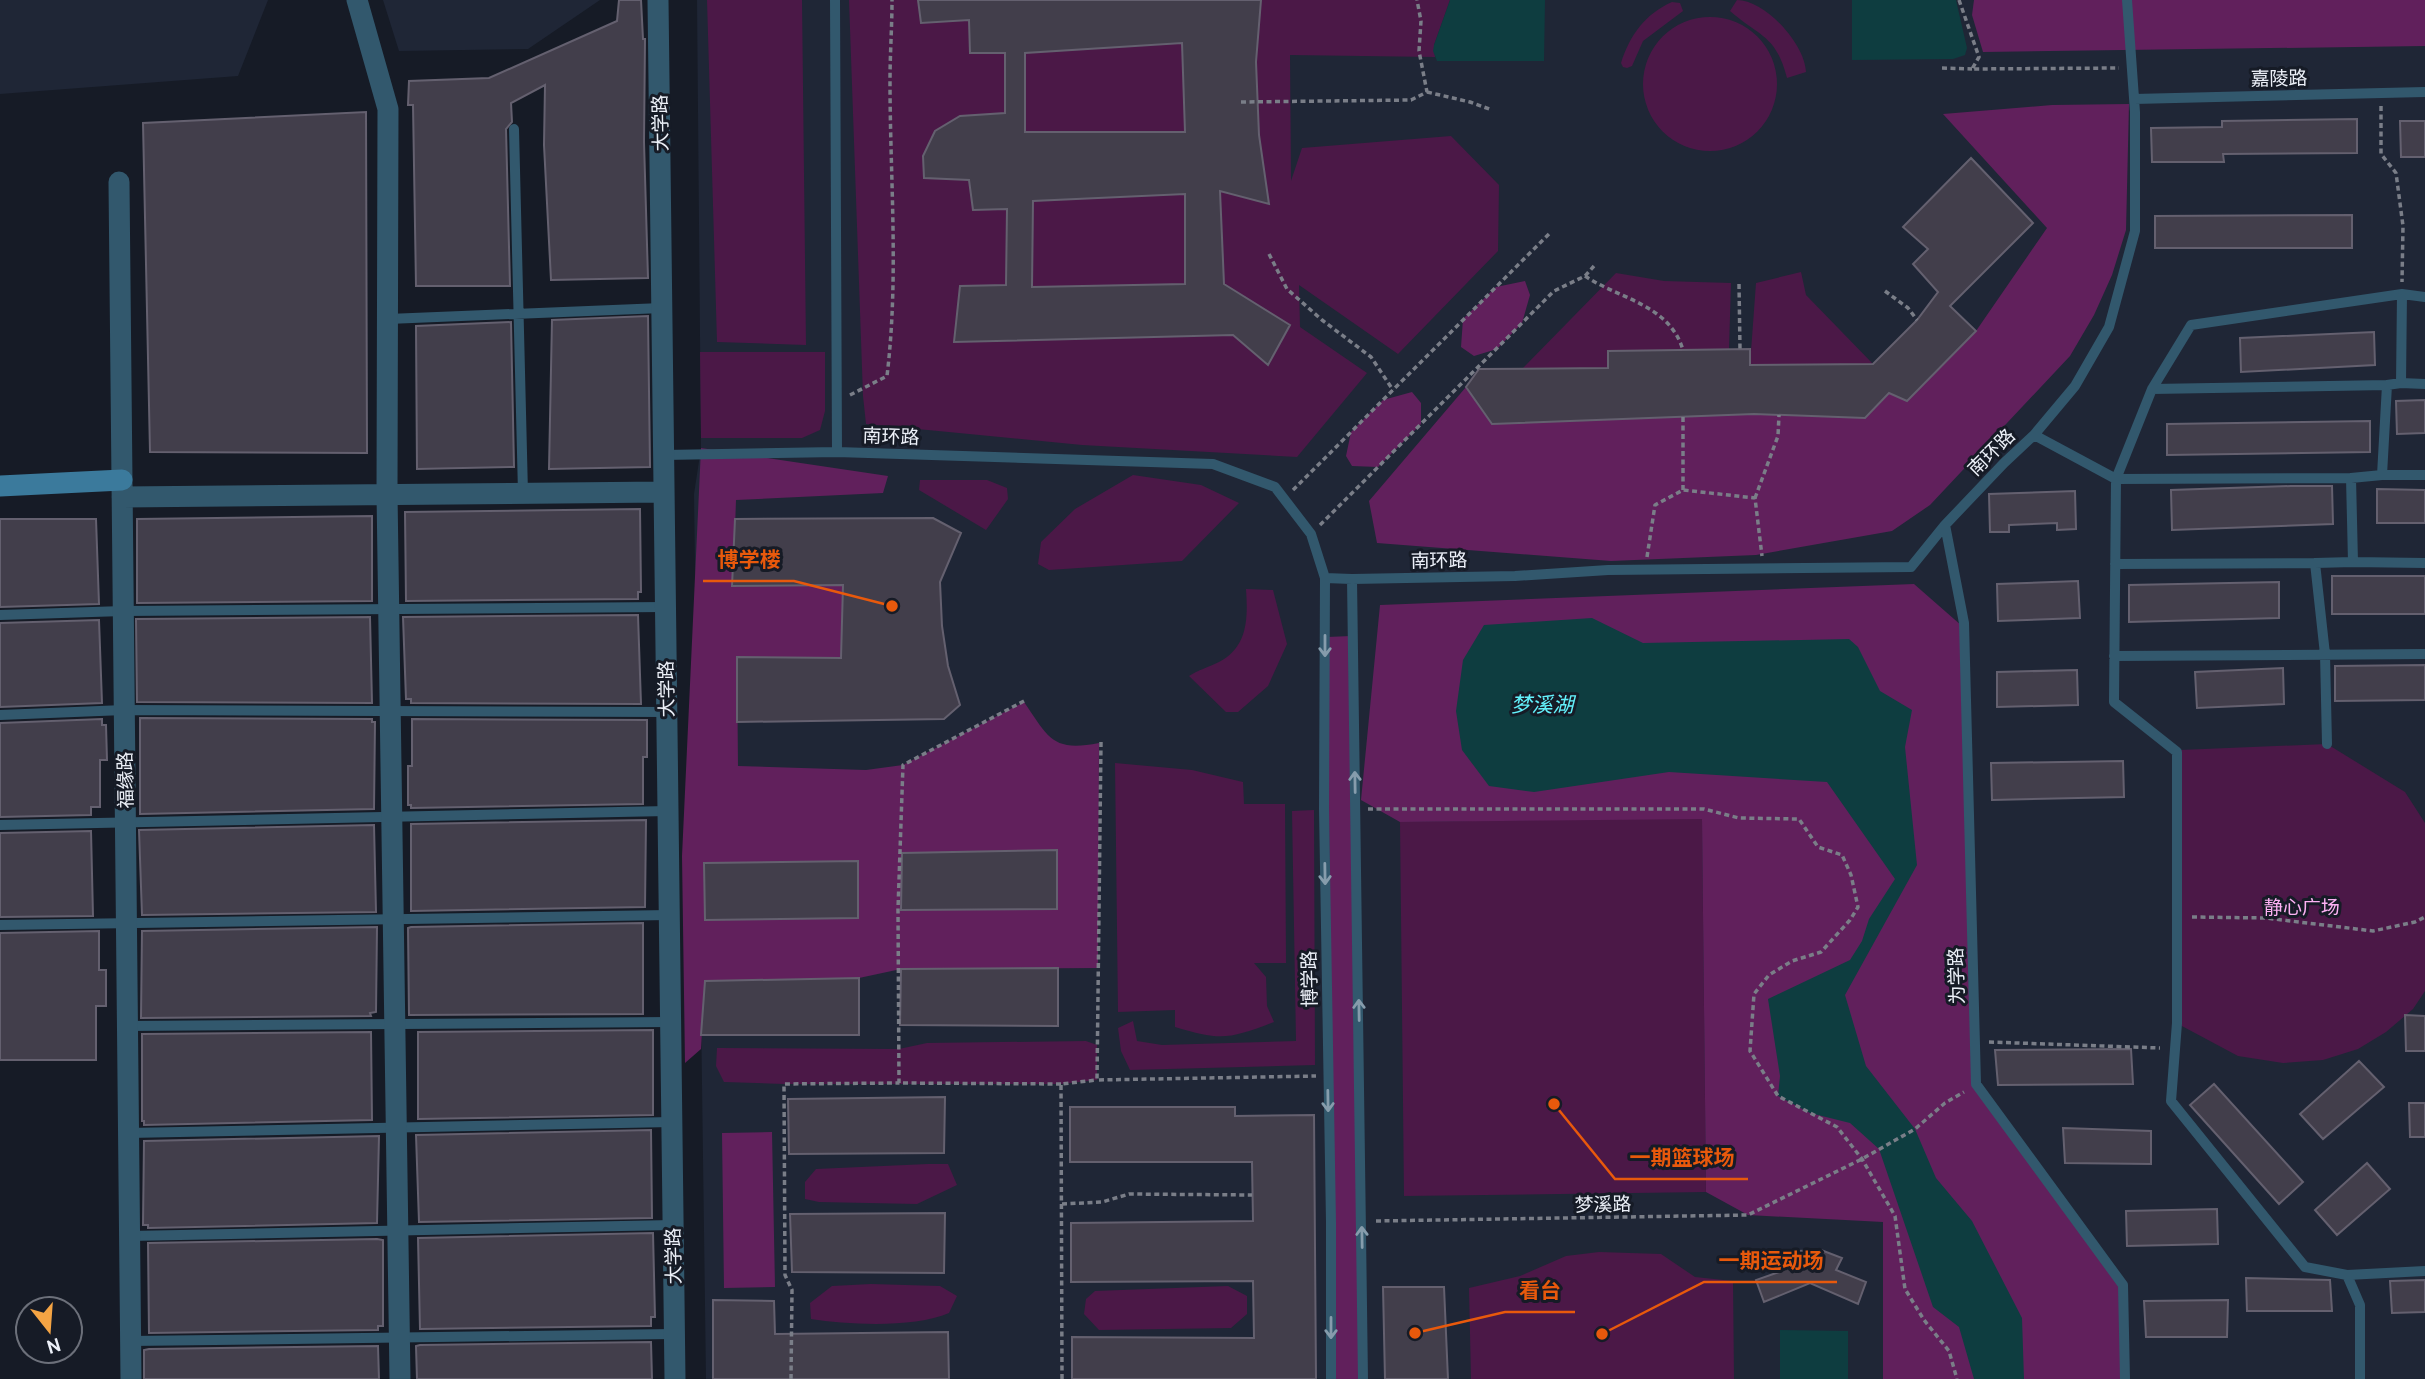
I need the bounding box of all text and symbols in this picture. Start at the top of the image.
street label: 嘉陵路 [2250,67,2308,90]
street label: 大学路 [649,94,672,152]
street label: 南环路 [862,424,920,449]
street label: 南环路 [1963,424,2020,481]
callout: 博学楼 [703,539,794,581]
text: 博学楼 [718,547,781,572]
street label: 南环路 [1410,549,1468,572]
one-way arrow [1318,634,1332,657]
street label: 大学路 [655,660,678,718]
water label: 梦溪湖 [1511,692,1576,717]
street label: 福缘路 [114,751,137,809]
one-way arrow [1348,771,1362,794]
one-way arrow [1318,862,1332,885]
park label: 静心广场 [2264,896,2340,919]
street label: 为学路 [1944,947,1969,1005]
street label: 博学路 [1298,950,1321,1008]
one-way arrow [1352,999,1365,1022]
one-way arrow [1322,1089,1335,1112]
callout: 一期篮球场 [1615,1137,1748,1179]
text: 一期篮球场 [1630,1145,1735,1170]
street label: 梦溪路 [1574,1193,1632,1216]
one-way arrow [1355,1226,1368,1249]
street label: 大学路 [662,1227,685,1285]
callout: 一期运动场 [1704,1240,1837,1282]
text: 一期运动场 [1719,1248,1824,1273]
callout: 看台 [1505,1270,1575,1312]
text: 看台 [1519,1278,1561,1303]
north arrow [14,1295,84,1365]
one-way arrow [1324,1317,1338,1340]
text: N [44,1333,64,1359]

